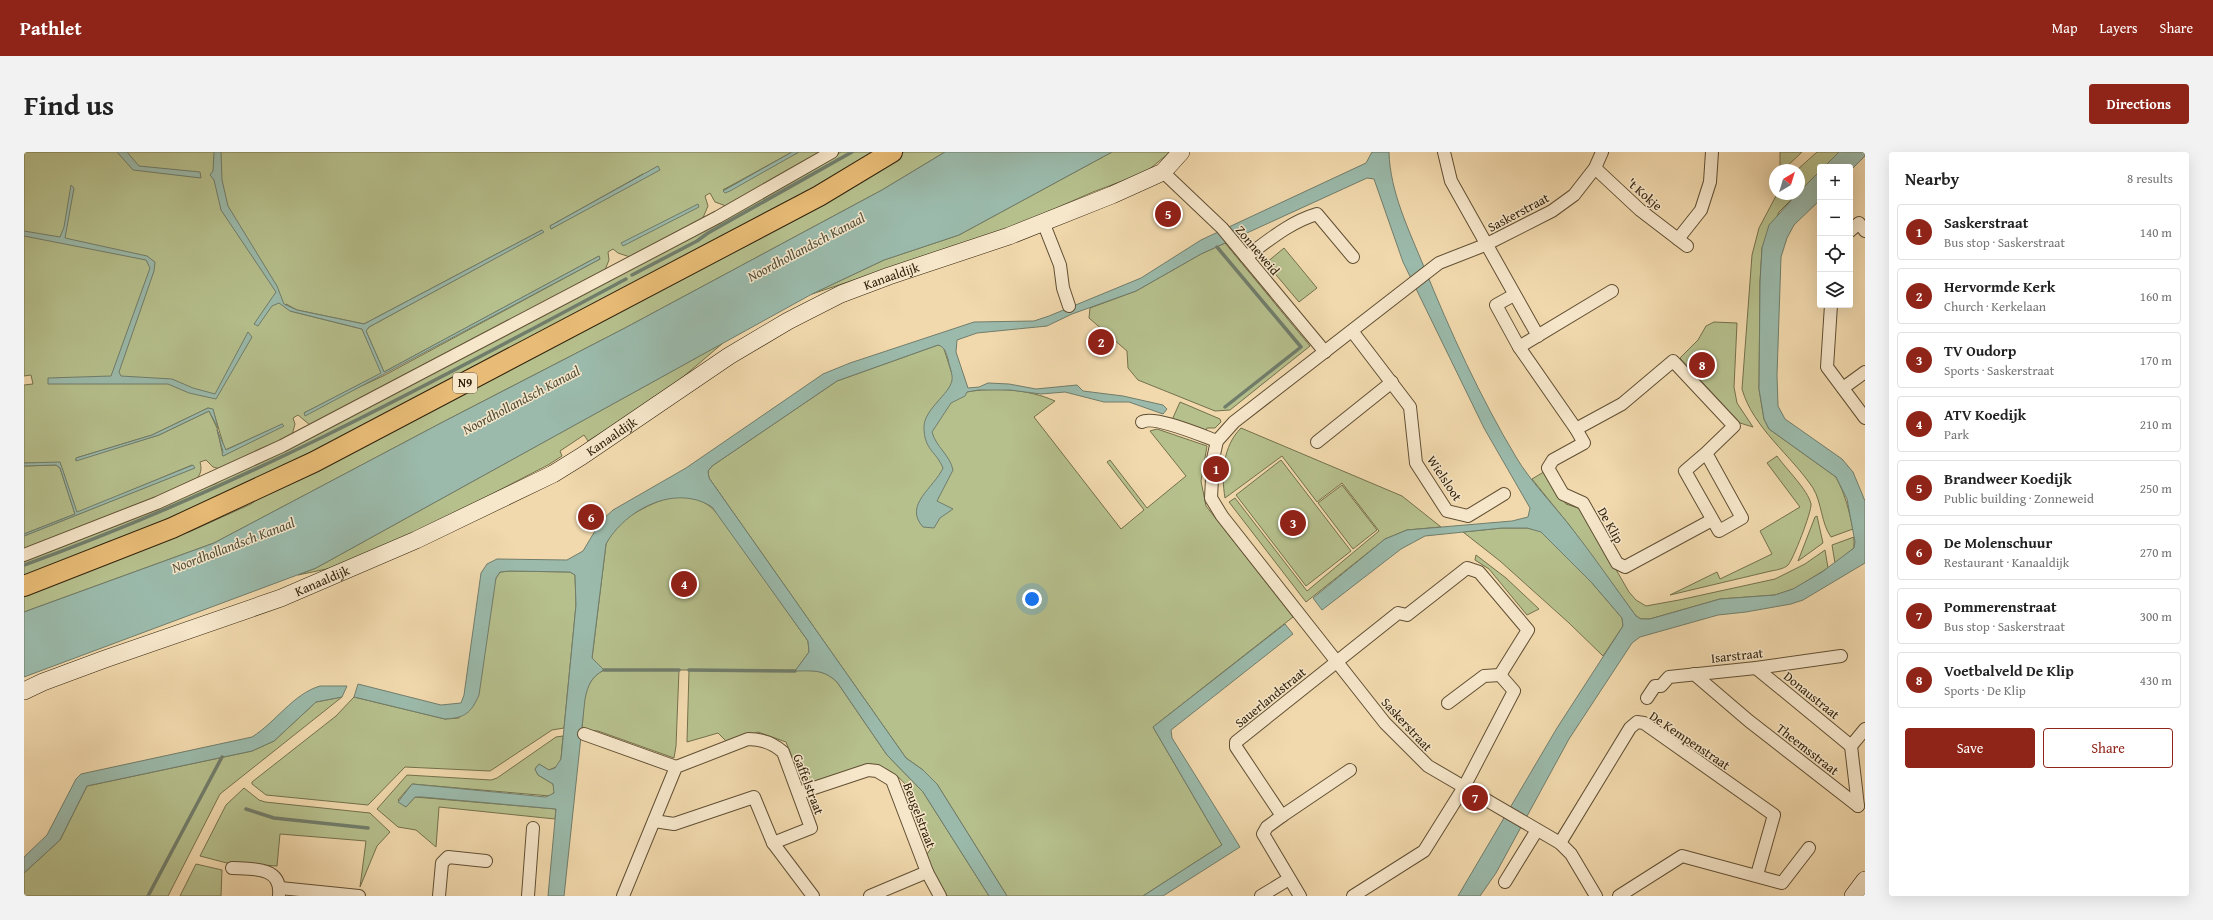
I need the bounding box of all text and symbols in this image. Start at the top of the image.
text: Pathlet [20,14,82,42]
text: Map [2052,18,2078,38]
text: Layers [2100,18,2138,38]
text: Share [2160,18,2193,38]
text: Find us [24,84,114,125]
button: Directions [2089,84,2189,124]
north arrow [1769,164,1805,200]
map controls [1817,164,1853,308]
button: + [1817,164,1853,200]
text: Nearby [1905,166,1959,191]
text: 8 results [2127,169,2173,188]
street label: 't Kokje [1623,174,1666,215]
street label: Saskerstraat [1484,188,1553,237]
pin: 5 [1155,199,1181,229]
button: − [1817,200,1853,236]
water label: Noordhollandsch Kanaal [744,207,869,286]
text: Saskerstraat [1944,212,2028,233]
street label: Zonneweid [1231,221,1284,279]
text: 1 [1916,223,1922,242]
text: 140 m [2140,223,2172,242]
text: Bus stop · Saskerstraat [1944,233,2065,252]
button: locate [1817,236,1853,272]
street label: Kanaaldijk [861,257,922,295]
button: layers [1817,272,1853,308]
text: Hervormde Kerk [1944,276,2055,297]
text: 2 [1916,287,1922,306]
text: 160 m [2140,287,2172,306]
text: Church · Kerkelaan [1944,297,2046,316]
pin: 2 [1088,327,1114,357]
text: TV Oudorp [1944,340,2016,361]
pin: 8 [1689,350,1715,380]
text: 3 [1916,351,1922,370]
text: 170 m [2140,351,2172,370]
water label: Noordhollandsch Kanaal [459,360,584,439]
text: Sports · Saskerstraat [1944,361,2054,380]
road number: N9 [453,373,477,393]
text: ATV Koedijk [1944,404,2026,425]
street label: Kanaaldijk [582,412,641,461]
text: 4 [1916,415,1922,434]
text: 210 m [2140,415,2172,434]
text: Park [1944,425,1969,444]
street label: Wielsloot [1422,452,1467,505]
pin: 1 [1203,454,1229,484]
text: Brandweer Koedijk [1944,468,2072,489]
text: 5 [1916,479,1922,498]
text: 250 m [2140,479,2172,498]
text: Public building · Zonneweid [1944,489,2094,508]
pin: 6 [578,502,604,532]
street label: De Klip [1593,504,1628,547]
pin: 3 [1280,508,1306,538]
water label: Noordhollandsch Kanaal [169,512,298,578]
text: De Molenschuur [1944,532,2052,553]
text: 6 [1916,543,1922,562]
text: 270 m [2140,543,2172,562]
text: Restaurant · Kanaaldijk [1944,553,2069,572]
street label: Kanaaldijk [292,561,353,601]
pin: 4 [671,569,697,599]
your location [1022,589,1042,609]
text: Pommerenstraat [1944,596,2057,617]
text: 7 [1916,607,1922,626]
text: 300 m [2140,607,2172,626]
text: Bus stop · Saskerstraat [1944,617,2065,636]
street label: Isarstraat [1710,643,1765,668]
text: Voetbalveld De Klip [1944,660,2074,681]
street label: Sauerlandstraat [1231,662,1310,732]
street label: Donaustraat [1780,667,1844,724]
text: 8 [1916,671,1922,690]
text: 430 m [2140,671,2172,690]
text: Sports · De Klip [1944,681,2026,700]
street label: Saskerstraat [1377,693,1437,756]
street label: De Kempenstraat [1646,706,1734,775]
street label: Theemsstraat [1773,719,1843,780]
button: Save [1905,728,2035,768]
button: Share [2043,728,2173,768]
street label: Gaffelstraat [788,751,829,818]
street label: Beugelstraat [898,780,941,851]
pin: 7 [1462,783,1488,813]

